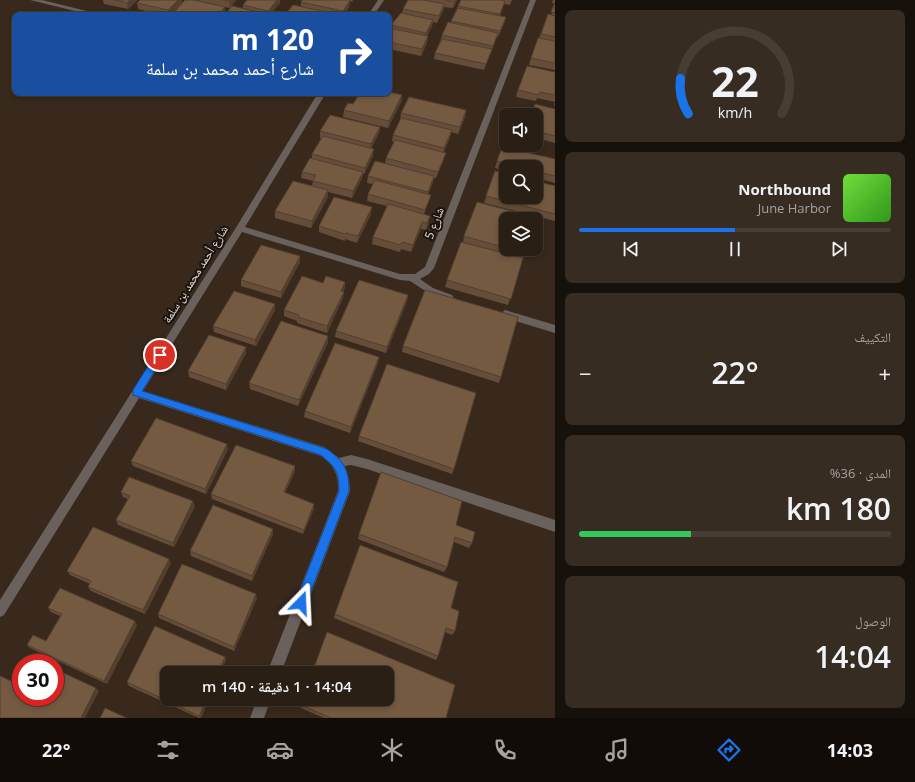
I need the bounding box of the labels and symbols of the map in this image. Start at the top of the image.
street label: شارع 5 [420,205,448,241]
street label: شارع أحمد محمد بن سلمة [158,222,232,326]
pin [143,338,177,372]
position arrow [280,582,322,624]
speed limit sign: 30 [12,654,64,706]

